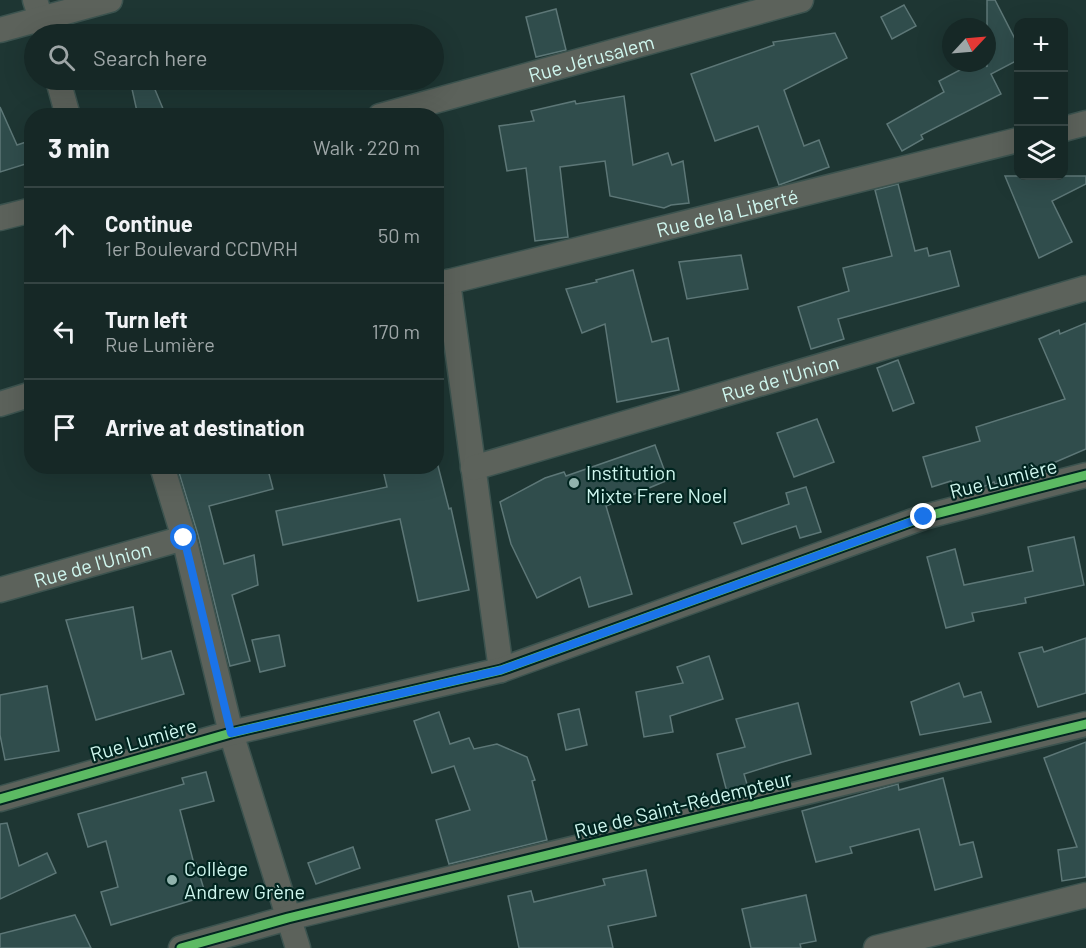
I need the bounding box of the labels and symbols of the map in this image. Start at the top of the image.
north arrow [942,18,996,72]
street label: Rue Jérusalem [525,29,657,87]
street label: Rue de la Liberté [654,183,800,242]
street label: Rue de l'Union [719,349,841,406]
street label: Rue Lumière [947,453,1059,503]
place label: Institution Mixte Frere Noel [586,460,727,507]
marker: Institution Mixte Frere Noel [567,476,581,490]
route end [910,503,936,529]
route start [170,524,196,550]
street label: Rue de l'Union [31,536,154,592]
street label: Rue Lumière [87,712,199,766]
street label: Rue de Saint-Rédempteur [572,765,794,843]
place label: Collège Andrew Grène [184,856,305,903]
marker: Collège Andrew Grène [165,873,179,887]

